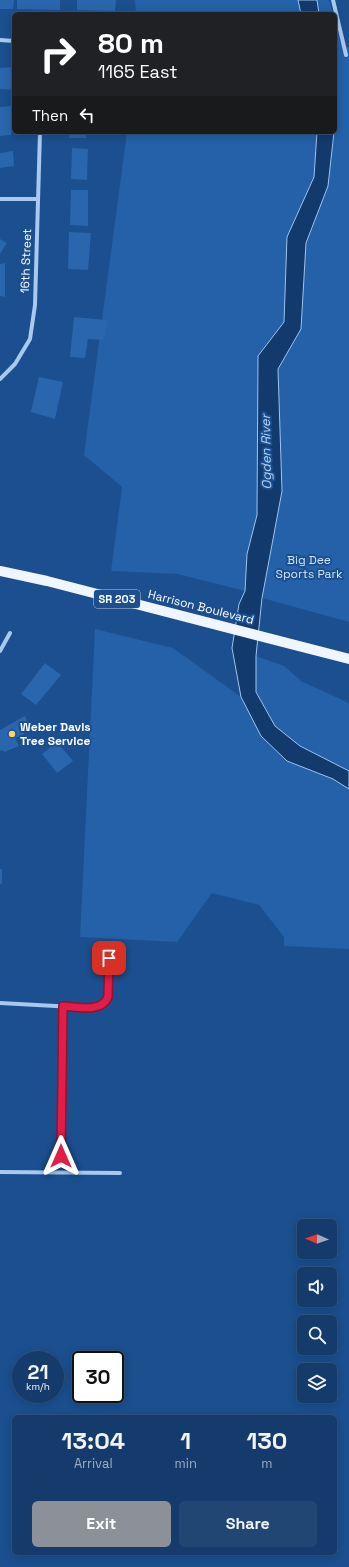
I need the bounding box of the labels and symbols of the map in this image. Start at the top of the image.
street label: 16th Street [17,228,35,294]
water label: Ogden River [257,412,275,490]
park label: Big Dee Sports Park [276,552,343,582]
street label: Harrison Boulevard [146,586,256,628]
road number: SR 203 [94,590,140,608]
place label: Weber Davis Tree Service [20,719,91,749]
marker: Weber Davis Tree Service [7,729,17,739]
pin [92,941,126,975]
position arrow [40,1135,82,1177]
north arrow [297,1219,337,1259]
speed limit sign: 30 [72,1351,124,1403]

